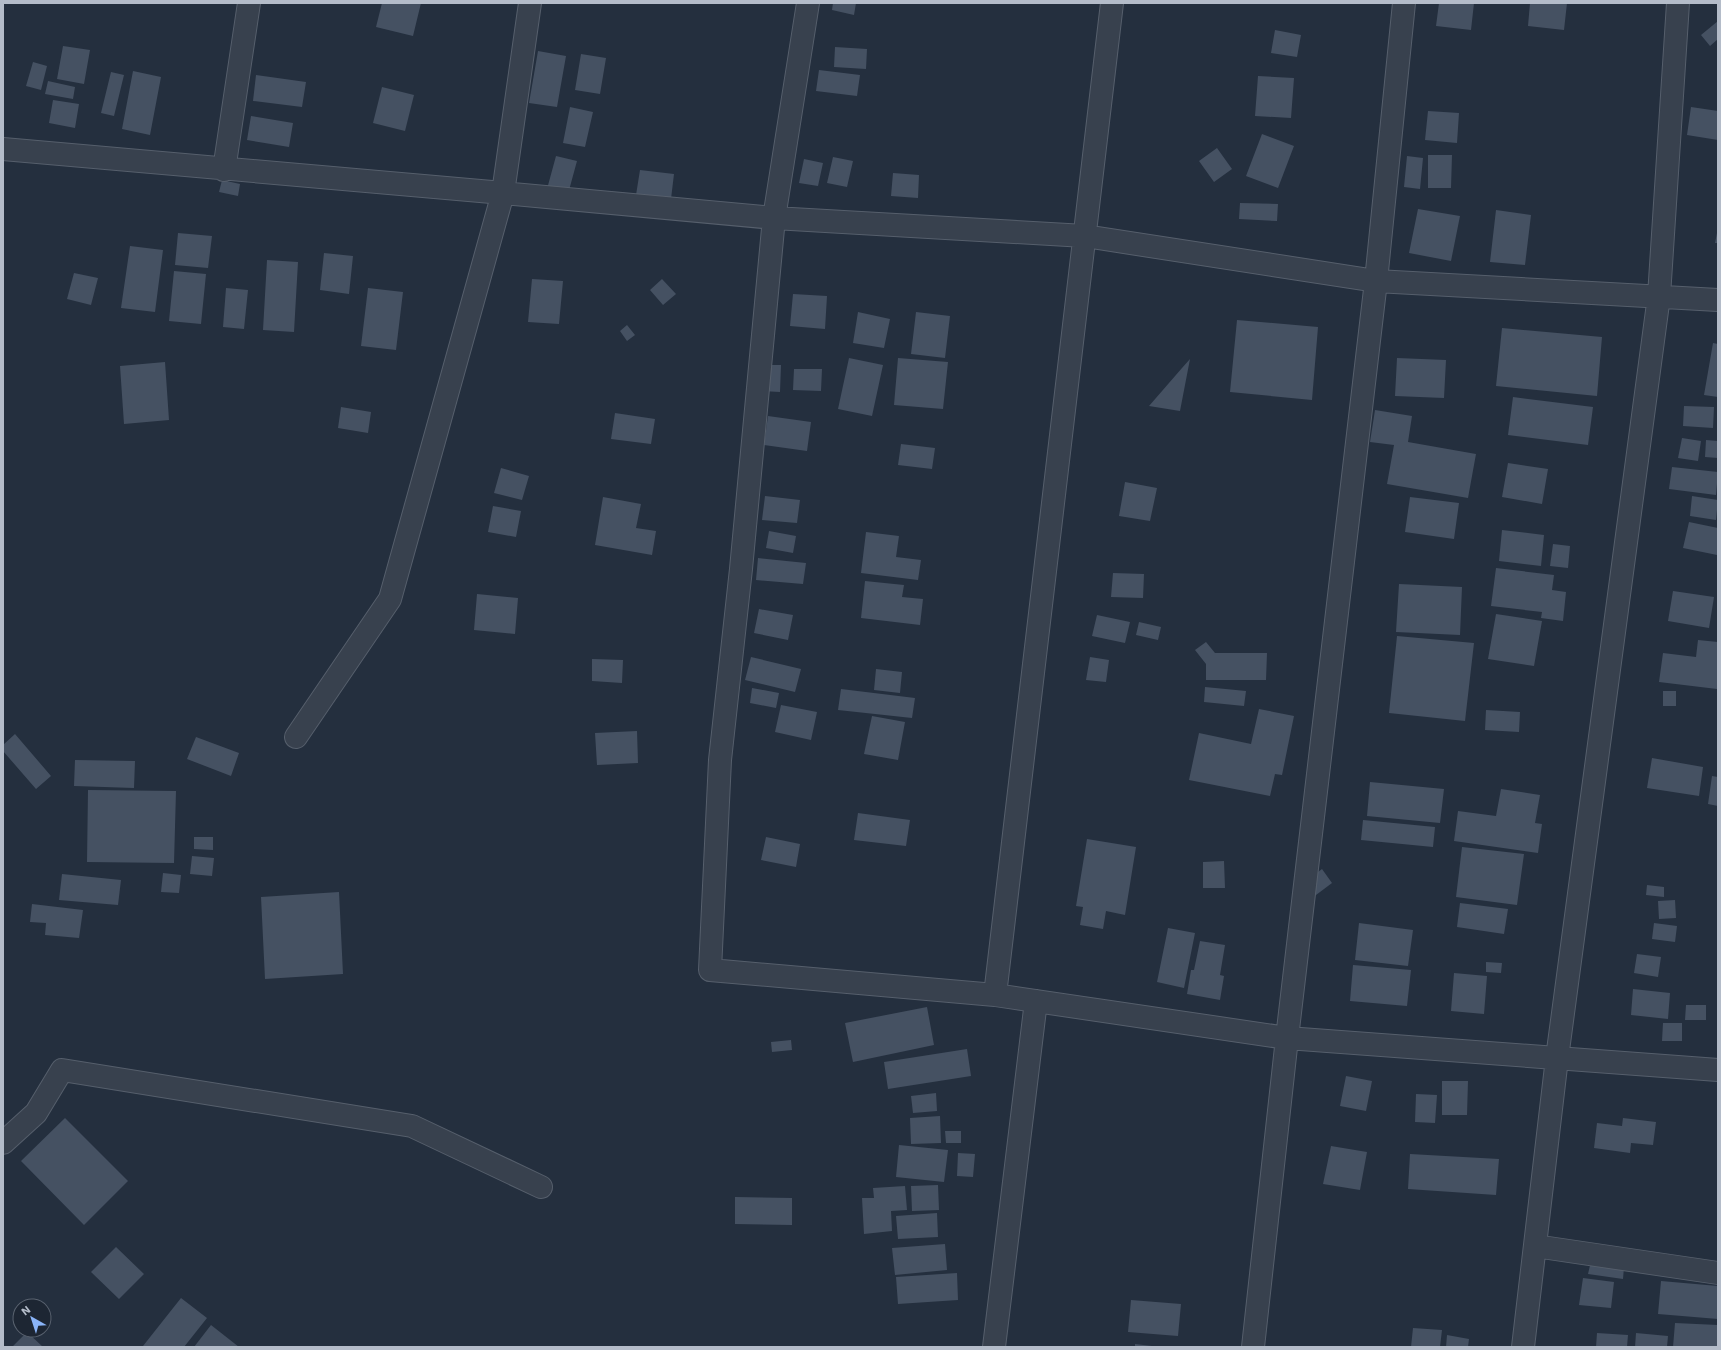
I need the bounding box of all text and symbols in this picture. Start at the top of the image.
north arrow [12,1298,52,1338]
text: N [19,1303,33,1318]

